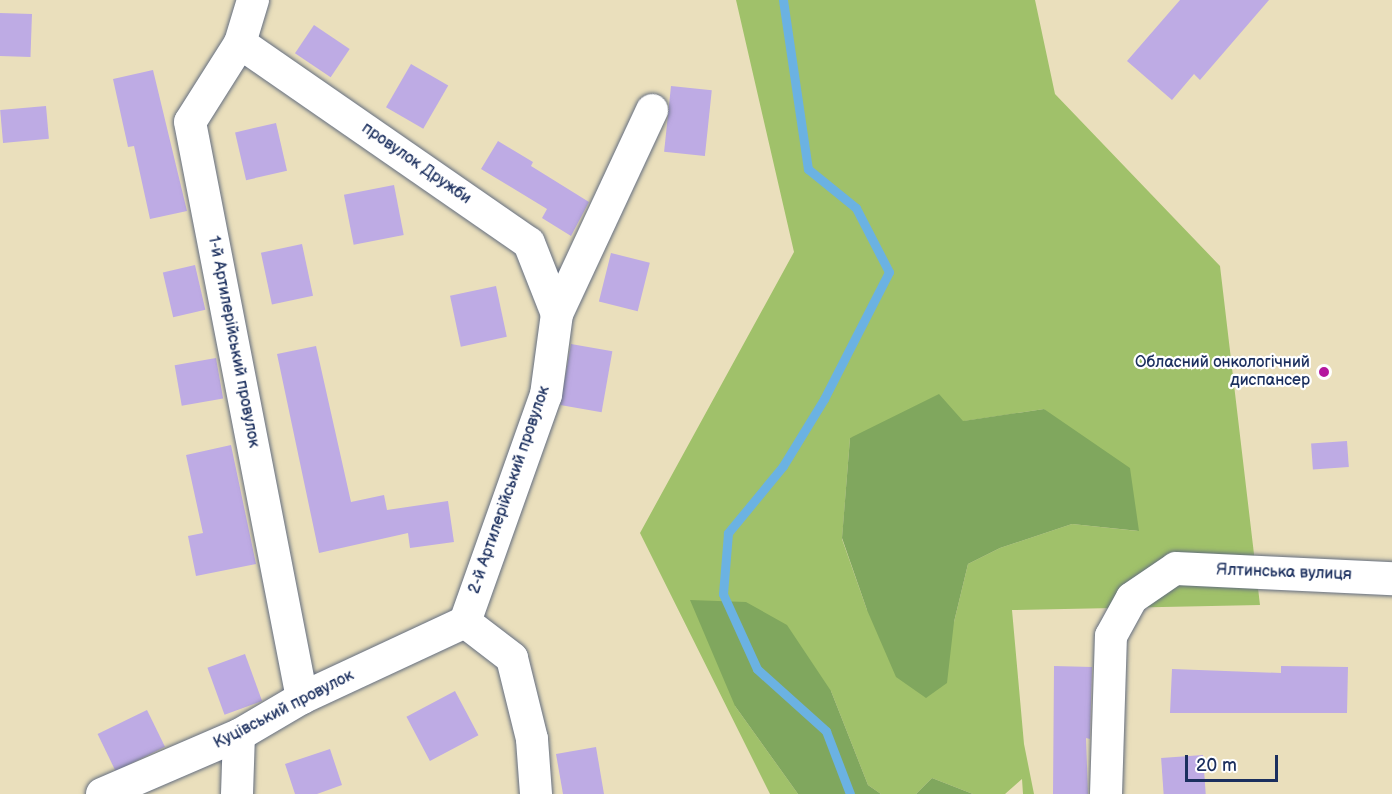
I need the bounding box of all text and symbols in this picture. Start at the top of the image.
street label: провулок Дружби [358,119,474,209]
street label: 1-й Артилерійський провулок [203,234,263,450]
place label: Обласний онкологічний диспансер [1135,353,1310,391]
marker: Обласний онкологічний диспансер [1315,363,1333,381]
street label: 2-й Артилерійський провулок [465,384,555,596]
street label: Ялтинська вулиця [1216,561,1352,585]
street label: Куцівський провулок [211,666,357,754]
scale bar [1188,743,1281,781]
text: 20 m [1196,755,1237,776]

